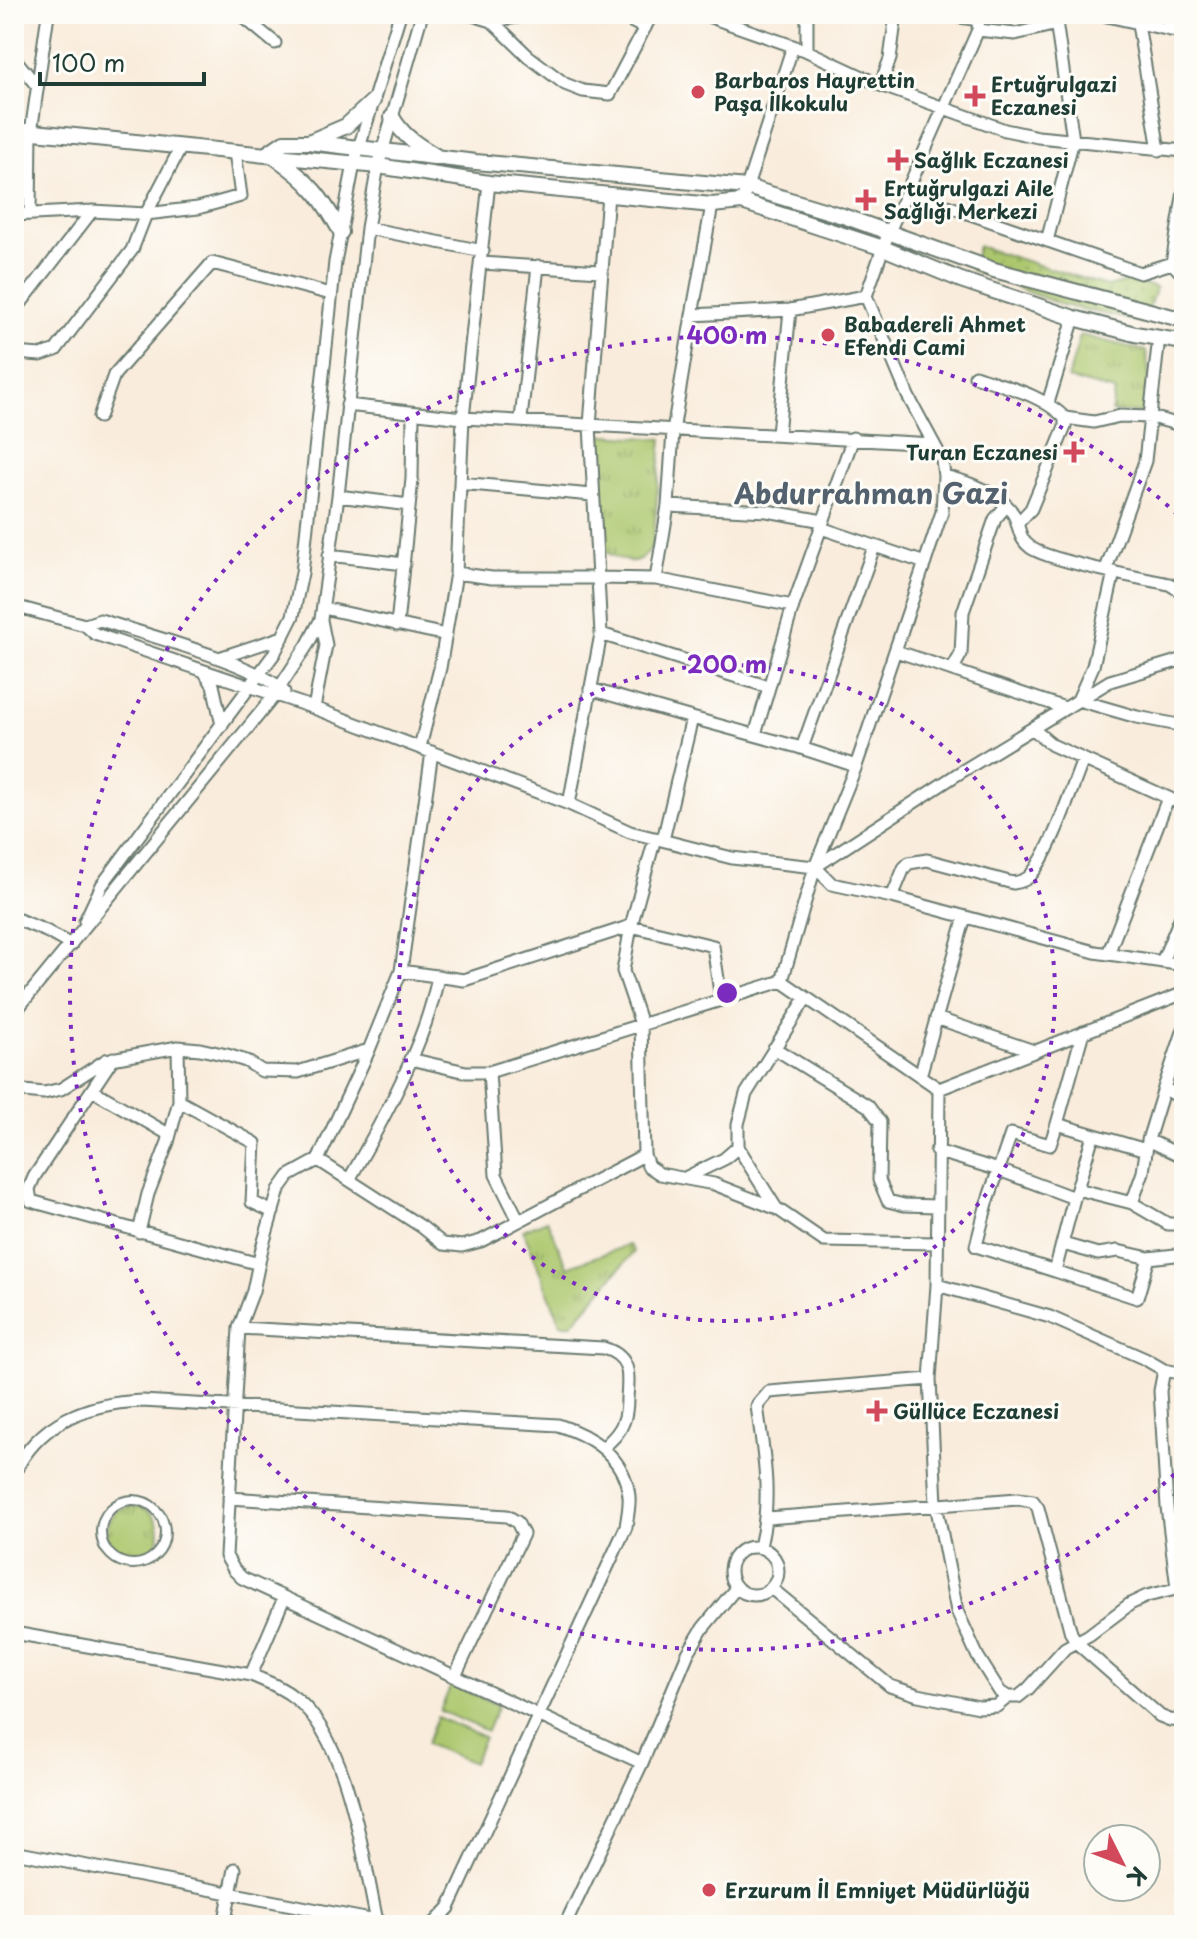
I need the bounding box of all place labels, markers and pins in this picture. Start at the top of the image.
place label: Barbaros Hayrettin Paşa İlkokulu [714,65,915,118]
place label: Ertuğrulgazi Eczanesi [991,69,1117,122]
marker: Barbaros Hayrettin Paşa İlkokulu [689,83,707,101]
marker: Ertuğrulgazi Eczanesi [966,87,984,105]
place label: Sağlık Eczanesi [914,145,1069,175]
marker: Sağlık Eczanesi [889,151,907,169]
place label: Ertuğrulgazi Aile Sağlığı Merkezi [884,173,1054,226]
marker: Ertuğrulgazi Aile Sağlığı Merkezi [855,189,877,211]
place label: Babadereli Ahmet Efendi Cami [844,309,1026,362]
marker: Babadereli Ahmet Efendi Cami [819,326,837,344]
place label: Turan Eczanesi [906,437,1058,467]
marker: Turan Eczanesi [1065,443,1083,461]
centre of rings [713,979,741,1007]
place label: Güllüce Eczanesi [893,1396,1059,1426]
marker: Güllüce Eczanesi [868,1402,886,1420]
place label: Erzurum İl Emniyet Müdürlüğü [725,1875,1030,1905]
marker: Erzurum İl Emniyet Müdürlüğü [700,1881,718,1899]

